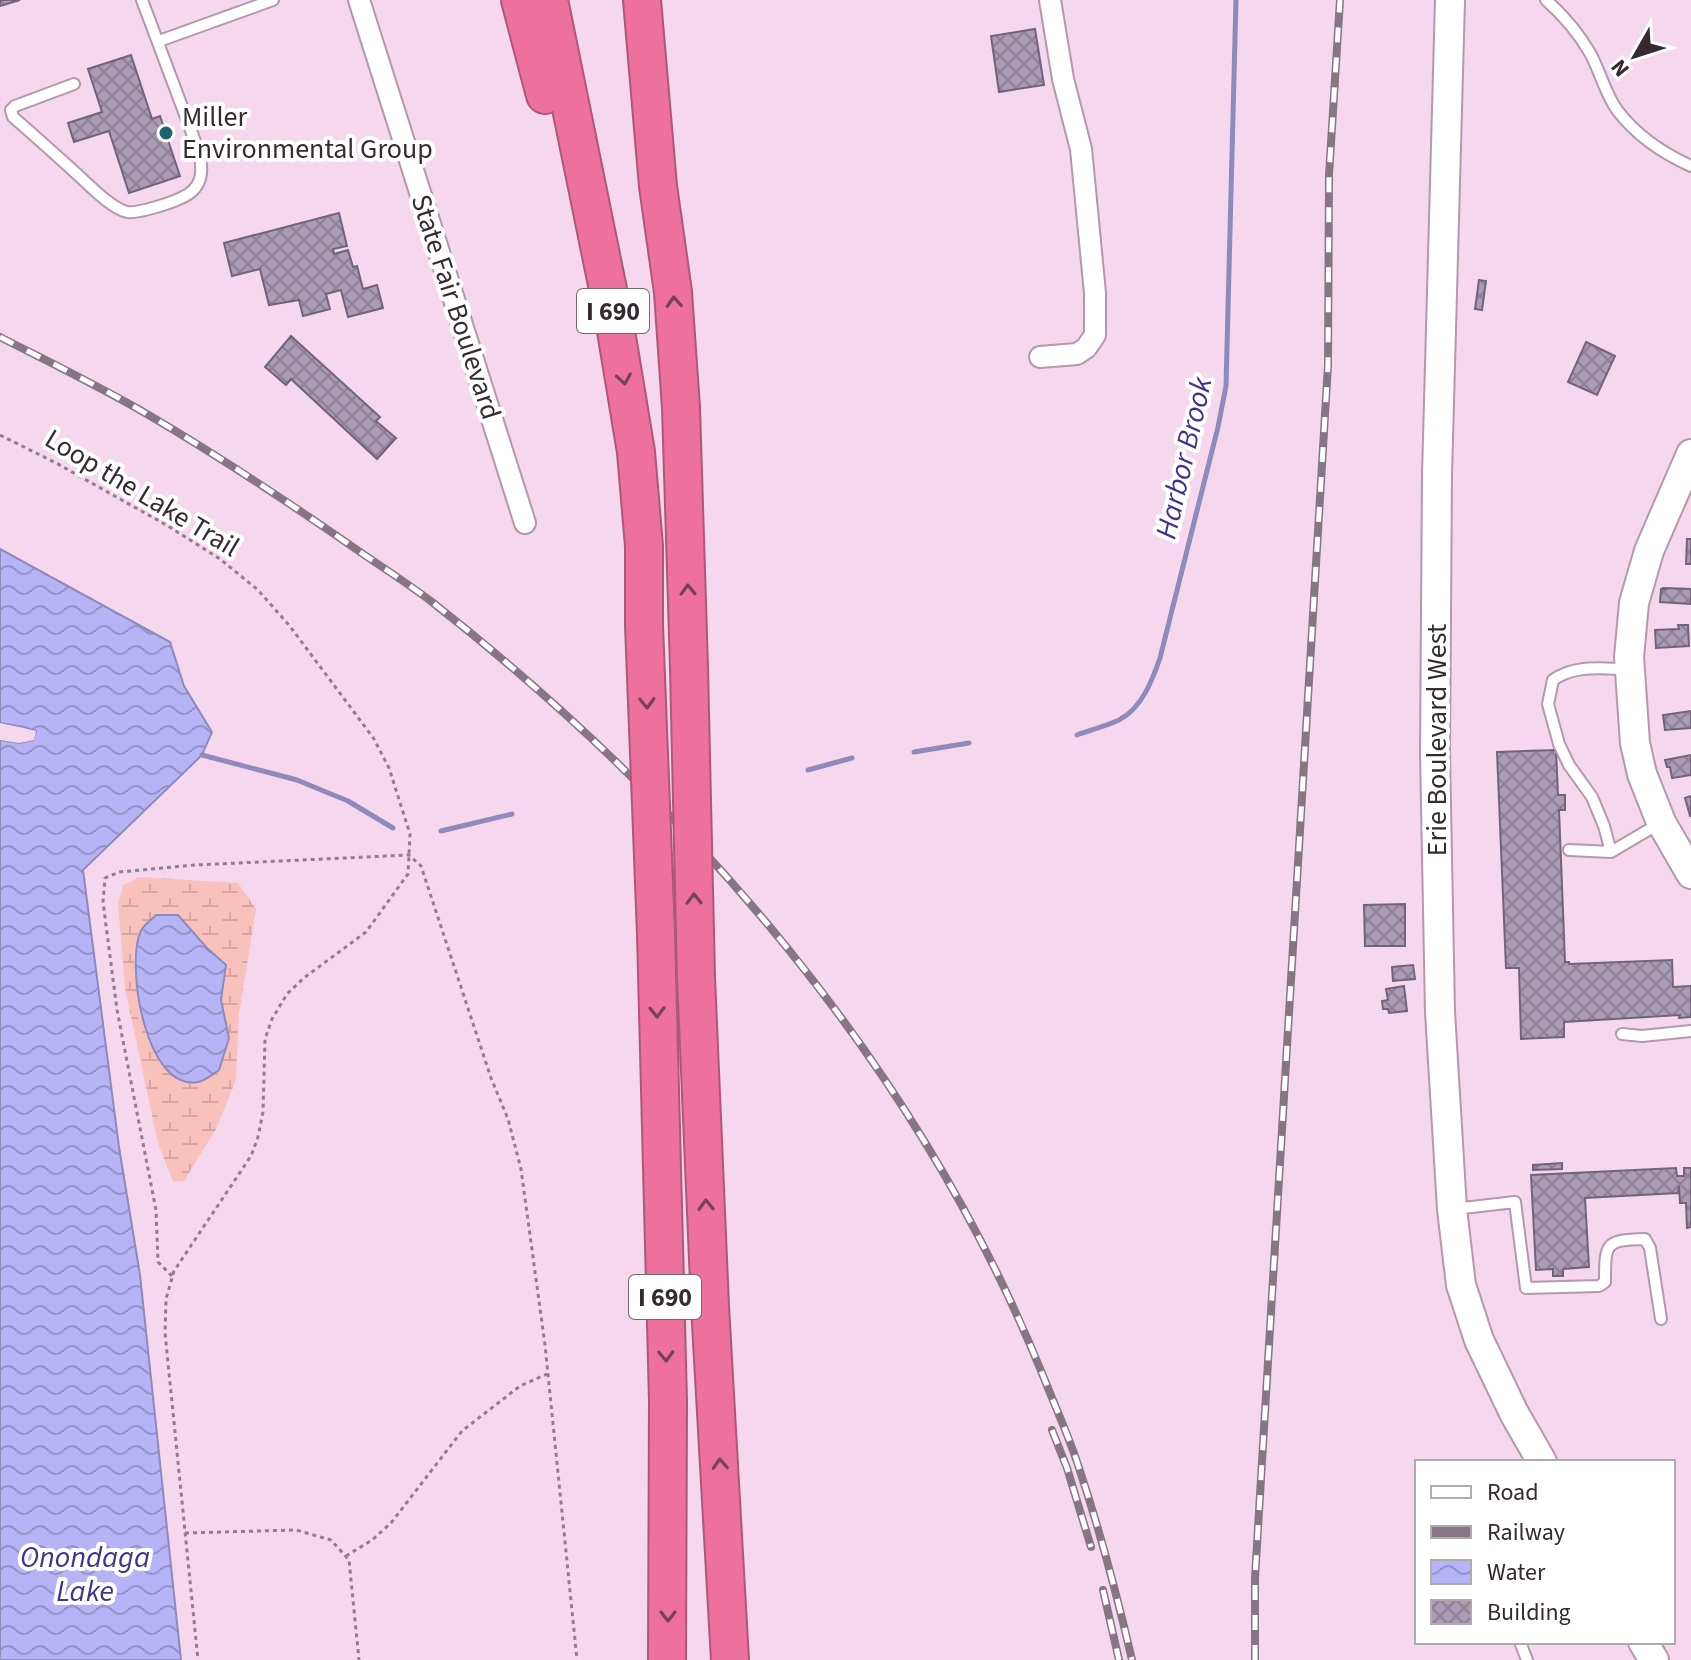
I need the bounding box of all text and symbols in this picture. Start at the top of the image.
north arrow [1595,16,1675,96]
text: N [1603,52,1637,84]
place label: Miller Environmental Group [182,97,433,169]
marker: Miller Environmental Group [157,124,175,142]
street label: State Fair Boulevard [401,189,511,425]
road number: I 690 [577,289,649,333]
one-way arrow [666,295,683,308]
one-way arrow [615,372,632,385]
water label: Harbor Brook [1144,372,1224,543]
street label: Loop the Lake Trail [37,419,247,567]
one-way arrow [679,583,696,596]
street label: Erie Boulevard West [1417,623,1457,856]
one-way arrow [639,697,656,710]
one-way arrow [686,892,703,905]
one-way arrow [649,1006,666,1019]
one-way arrow [697,1198,714,1211]
road number: I 690 [629,1275,701,1319]
one-way arrow [658,1350,675,1363]
one-way arrow [711,1457,728,1470]
legend [1415,1460,1675,1644]
text: Road [1487,1475,1539,1510]
text: Railway [1487,1515,1565,1550]
water label: Onondaga Lake [20,1536,150,1613]
text: Water [1487,1555,1546,1590]
text: Building [1487,1595,1571,1630]
one-way arrow [659,1610,677,1623]

